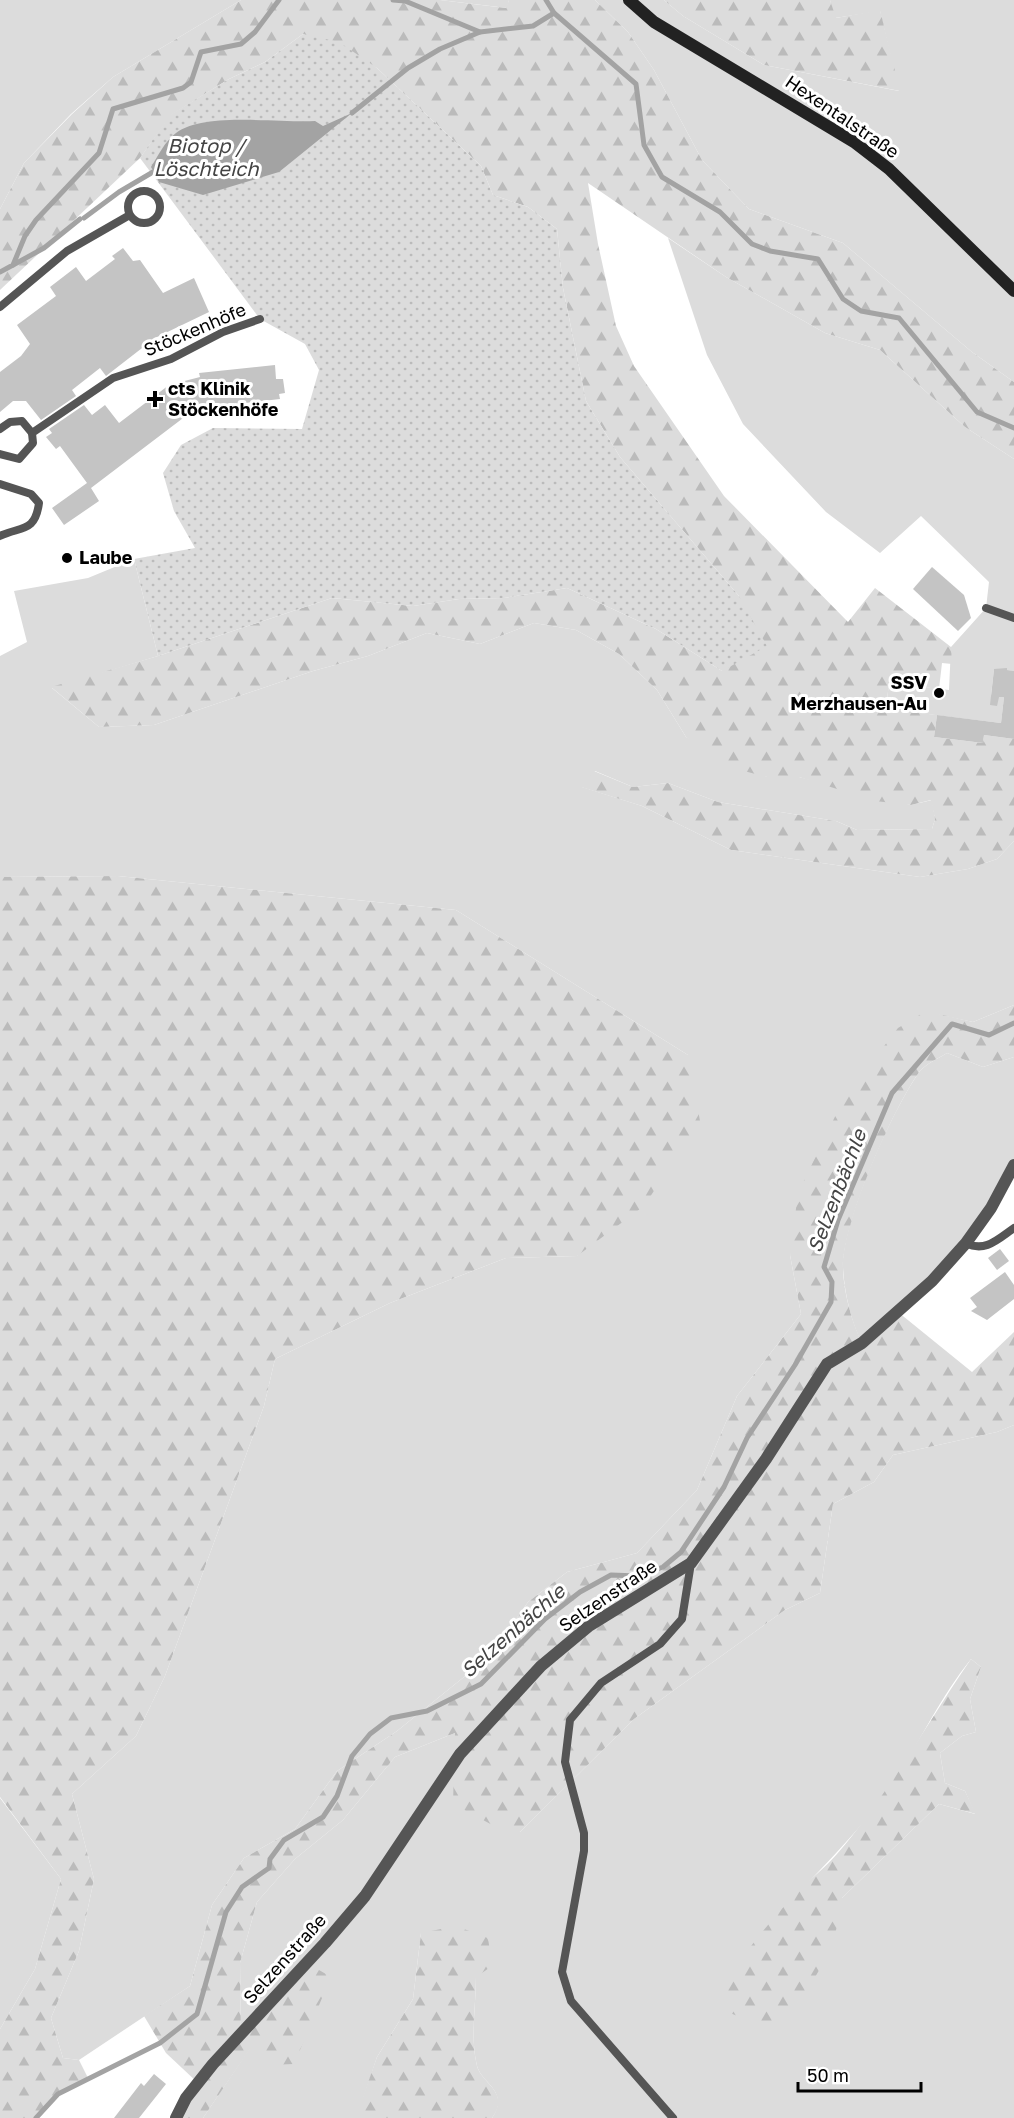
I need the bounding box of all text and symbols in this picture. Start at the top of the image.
street label: Hexentalstraße [782,70,904,162]
water label: Biotop / Löschteich [154,133,259,180]
street label: Stöckenhöfe [140,298,249,360]
place label: cts Klinik Stöckenhöfe [168,377,279,420]
marker: cts Klinik Stöckenhöfe [146,390,164,408]
place label: Laube [79,546,133,568]
marker: Laube [60,551,74,565]
place label: SSV Merzhausen-Au [790,671,927,714]
marker: SSV Merzhausen-Au [932,686,946,700]
water label: Selzenbächle [802,1124,871,1255]
street label: Selzenstraße [554,1554,661,1636]
water label: Selzenbächle [456,1578,570,1682]
street label: Selzenstraße [238,1909,330,2008]
scale bar [798,2055,921,2093]
text: 50 m [807,2064,849,2086]

